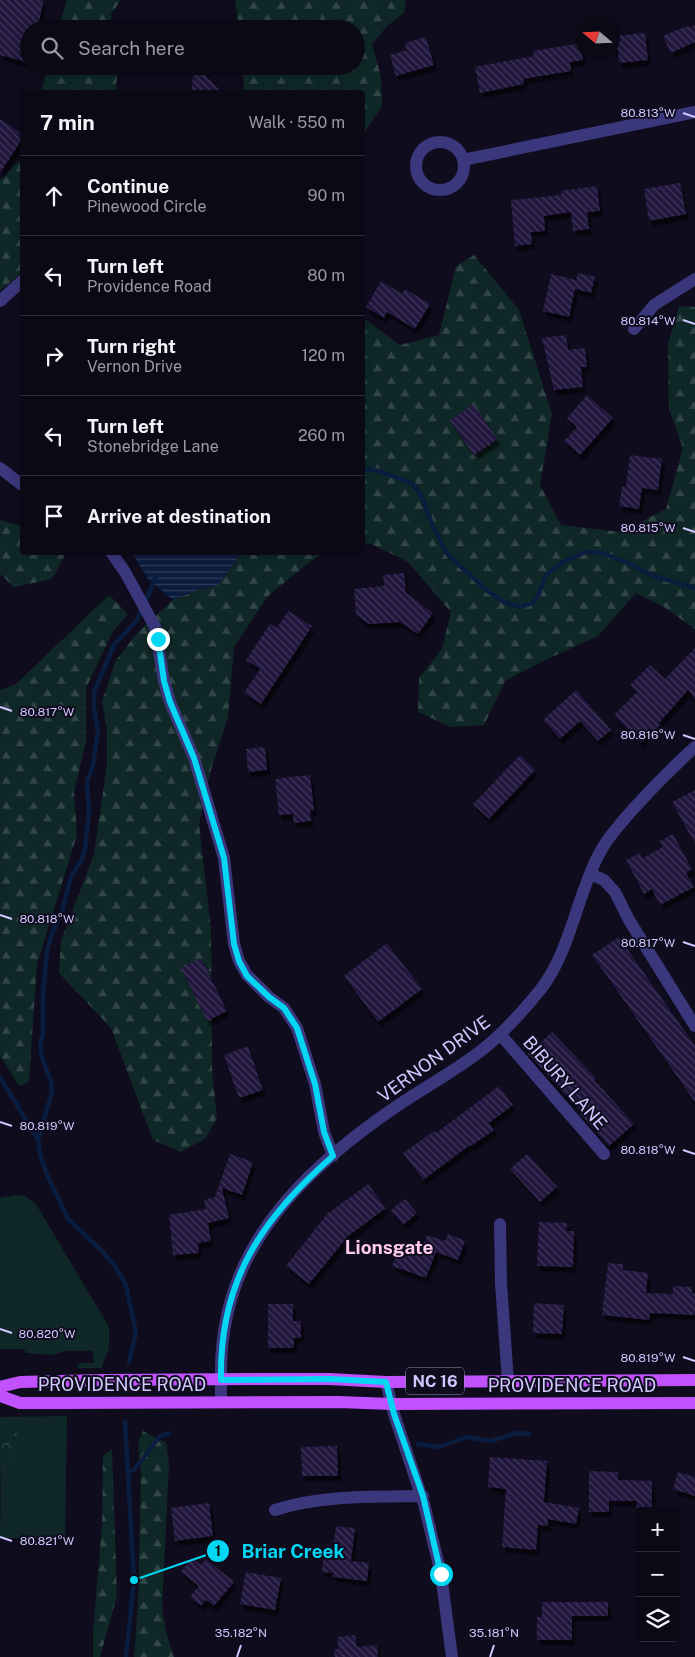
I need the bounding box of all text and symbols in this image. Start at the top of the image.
north arrow [575,15,620,60]
search box [20,20,365,75]
icon: search [38,34,66,62]
text: Search here [78,37,185,59]
text: 80.813°W [621,106,676,120]
text: 7 min [40,110,95,135]
text: Walk · 550 m [248,113,345,132]
text: Continue [87,175,169,197]
icon: ahead [40,182,68,210]
text: 90 m [308,186,345,205]
text: Pinewood Circle [87,197,207,216]
text: Turn left [87,255,164,277]
icon: left [40,262,68,290]
text: 80 m [307,266,345,285]
text: Providence Road [87,277,211,296]
text: 80.814°W [621,314,676,328]
text: Turn right [87,335,176,357]
icon: right [40,342,68,370]
text: 120 m [301,346,345,365]
text: Vernon Drive [87,357,182,376]
text: Turn left [87,415,164,437]
icon: left [40,422,68,450]
text: 260 m [298,426,345,445]
text: Stonebridge Lane [87,437,219,456]
icon: arrive [40,502,68,530]
text: Arrive at destination [87,505,271,527]
text: 80.815°W [620,521,676,535]
route end [147,628,170,651]
text: 80.817°W [20,705,75,719]
text: 80.816°W [621,728,676,742]
text: 80.818°W [19,912,75,926]
text: 80.817°W [621,936,676,950]
street label: VERNON DRIVE [374,1011,494,1106]
street label: BIBURY LANE [519,1032,612,1134]
text: 80.819°W [20,1119,75,1133]
text: 80.818°W [620,1143,676,1157]
district label: Lionsgate [345,1236,433,1258]
text: 80.820°W [19,1327,76,1341]
text: 80.819°W [621,1351,676,1365]
road number: NC 16 [406,1368,464,1394]
street label: PROVIDENCE ROAD [38,1374,206,1395]
street label: PROVIDENCE ROAD [488,1375,656,1396]
map controls [635,1507,680,1642]
button: + [635,1507,680,1552]
text: 80.821°W [20,1534,75,1548]
callout: Briar Creek [206,1534,354,1568]
text: Briar Creek [241,1540,345,1562]
text: 1 [215,1542,221,1559]
button: − [635,1552,680,1597]
route start [430,1563,453,1586]
button: layers [635,1597,680,1642]
text: 35.182°N [215,1626,267,1640]
text: 35.181°N [469,1626,519,1640]

